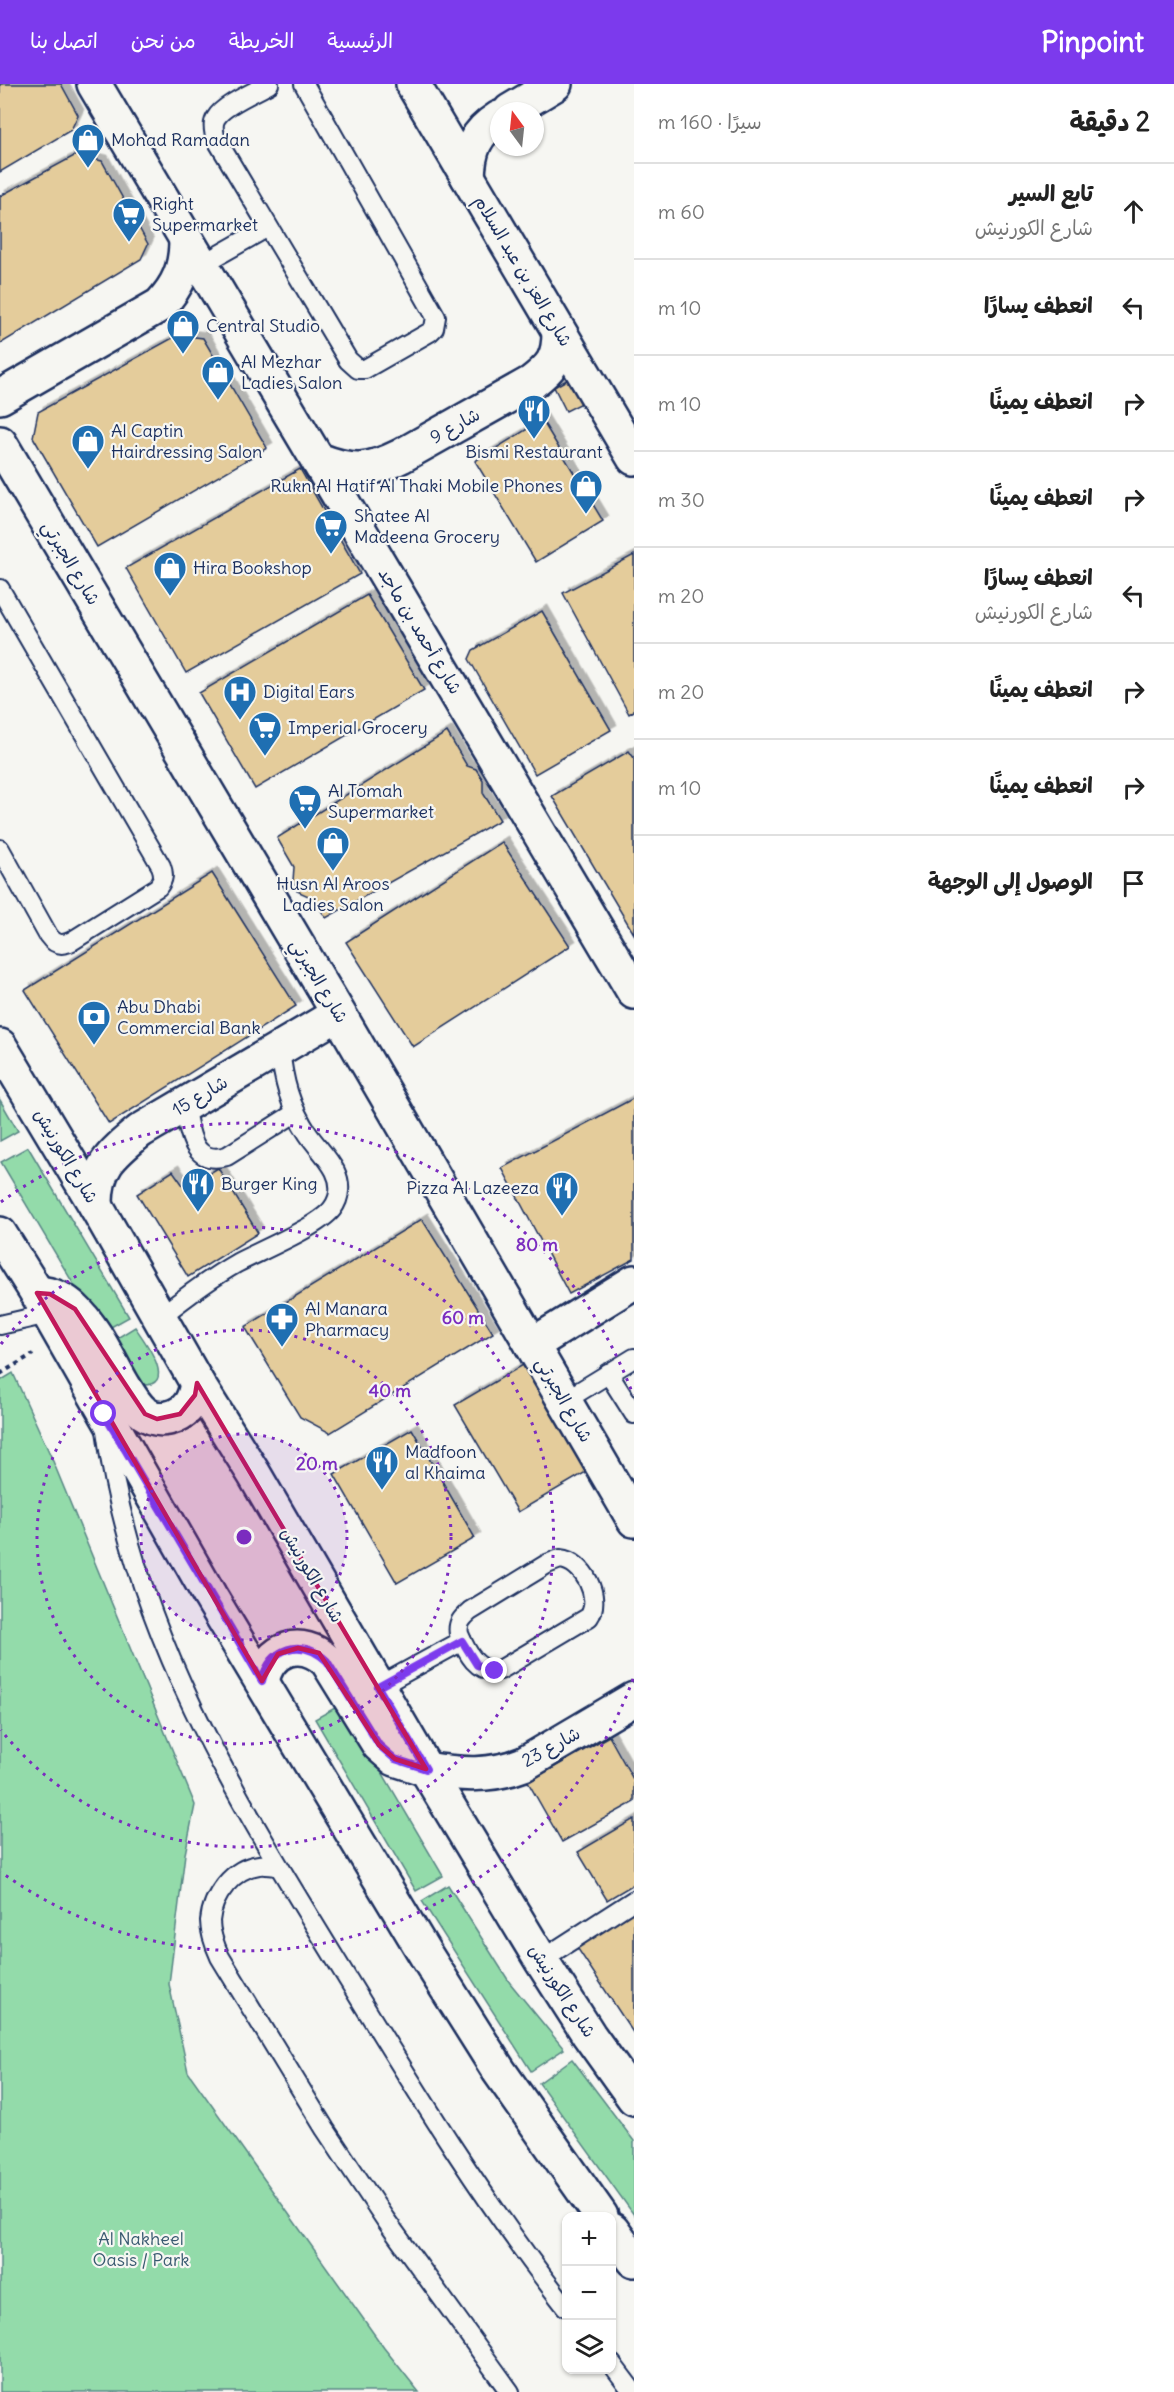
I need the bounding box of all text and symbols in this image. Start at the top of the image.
text: Pinpoint [1041,24,1144,60]
text: اتصل بنا [30,27,98,54]
text: من نحن [131,27,196,54]
text: الخريطة [229,27,294,54]
text: الرئيسية [327,27,393,54]
north arrow [490,102,544,156]
text: 2 دقيقة [1070,105,1150,138]
text: سيرًا · 160 m [658,109,762,134]
shop icon: Mohad Ramadan [70,122,106,169]
place label: Mohad Ramadan [111,128,250,151]
text: تابع السير [1009,179,1093,207]
street label: شارع العز بن عبد السلام [467,191,578,352]
place label: Right Supermarket [152,192,258,236]
icon: ahead [1117,195,1150,228]
supermarket icon: Right Supermarket [111,196,147,243]
text: 60 m [658,199,705,224]
text: شارع الكورنيش [975,215,1093,240]
text: انعطف يسارًا [984,291,1093,319]
icon: left [1117,291,1150,324]
text: 10 m [658,295,701,320]
shop icon: Central Studio [165,308,201,355]
place label: Central Studio [206,314,320,337]
place label: Al Mezhar Ladies Salon [241,350,343,394]
shop icon: Al Mezhar Ladies Salon [200,354,236,401]
text: انعطف يمينًا [990,387,1093,415]
icon: right [1117,387,1150,420]
text: 10 m [658,391,701,416]
restaurant icon: Bismi Restaurant [516,393,552,440]
street label: شارع 9 [426,403,484,449]
place label: Al Captin Hairdressing Salon [111,419,263,463]
shop icon: Al Captin Hairdressing Salon [70,423,106,470]
place label: Bismi Restaurant [465,440,603,463]
shop icon: Rukn Al Hatif Al Thaki Mobile Phones [568,468,604,515]
place label: Rukn Al Hatif Al Thaki Mobile Phones [270,474,563,497]
text: انعطف يمينًا [990,483,1093,511]
icon: right [1117,483,1150,516]
text: 30 m [658,487,705,512]
place label: Shatee Al Madeena Grocery [354,504,500,548]
supermarket icon: Shatee Al Madeena Grocery [313,508,349,555]
street label: شارع الجبرتي [33,516,106,612]
shop icon: Hira Bookshop [152,550,188,597]
place label: Hira Bookshop [193,556,312,579]
street label: شارع أحمد بن ماجد [373,563,467,699]
text: انعطف يسارًا [984,563,1093,591]
icon: left [1117,579,1150,612]
text: 20 m [658,583,704,608]
text: شارع الكورنيش [975,599,1093,624]
hospital icon: Digital Ears [222,674,258,721]
text: انعطف يمينًا [990,675,1093,703]
icon: right [1117,675,1150,708]
text: 20 m [658,679,704,704]
place label: Digital Ears [263,680,355,703]
supermarket icon: Imperial Grocery [247,710,283,757]
place label: Imperial Grocery [288,716,428,739]
text: انعطف يمينًا [990,771,1093,799]
icon: right [1117,771,1150,804]
text: 10 m [658,775,701,800]
place label: Al Tomah Supermarket [328,779,434,823]
supermarket icon: Al Tomah Supermarket [287,783,323,830]
shop icon: Husn Al Aroos Ladies Salon [315,825,351,872]
text: الوصول إلى الوجهة [928,867,1093,895]
icon: arrive [1117,867,1150,900]
place label: Husn Al Aroos Ladies Salon [276,872,390,916]
street label: شارع الجبرتي [281,934,354,1030]
place label: Abu Dhabi Commercial Bank [117,995,261,1039]
bank icon: Abu Dhabi Commercial Bank [76,999,112,1046]
street label: شارع 15 [168,1070,232,1122]
street label: شارع الكورنيش [28,1104,104,1208]
restaurant icon: Burger King [180,1166,216,1213]
restaurant icon: Pizza Al Lazeeza [544,1170,580,1217]
place label: Burger King [221,1172,317,1195]
place label: Pizza Al Lazeeza [406,1176,539,1199]
text: 80 m [516,1233,558,1256]
place label: Al Manara Pharmacy [305,1297,389,1341]
pharmacy icon: Al Manara Pharmacy [264,1301,300,1348]
text: 60 m [442,1306,484,1329]
street label: شارع الجبرتي [527,1353,598,1449]
text: 40 m [369,1379,411,1402]
route start [90,1400,116,1426]
place label: Madfoon al Khaima [405,1440,485,1484]
restaurant icon: Madfoon al Khaima [364,1444,400,1491]
text: 20 m [296,1452,338,1475]
street label: شارع الكورنيش [275,1523,349,1627]
centre of rings [234,1527,254,1547]
route end [481,1657,507,1683]
street label: شارع 23 [517,1721,585,1773]
street label: شارع الكورنيش [523,1940,601,2042]
map controls [562,2212,616,2374]
button: + [562,2212,616,2266]
park label: Al Nakheel Oasis / Park [93,2227,189,2271]
button: − [562,2266,616,2320]
button: layers [562,2320,616,2374]

